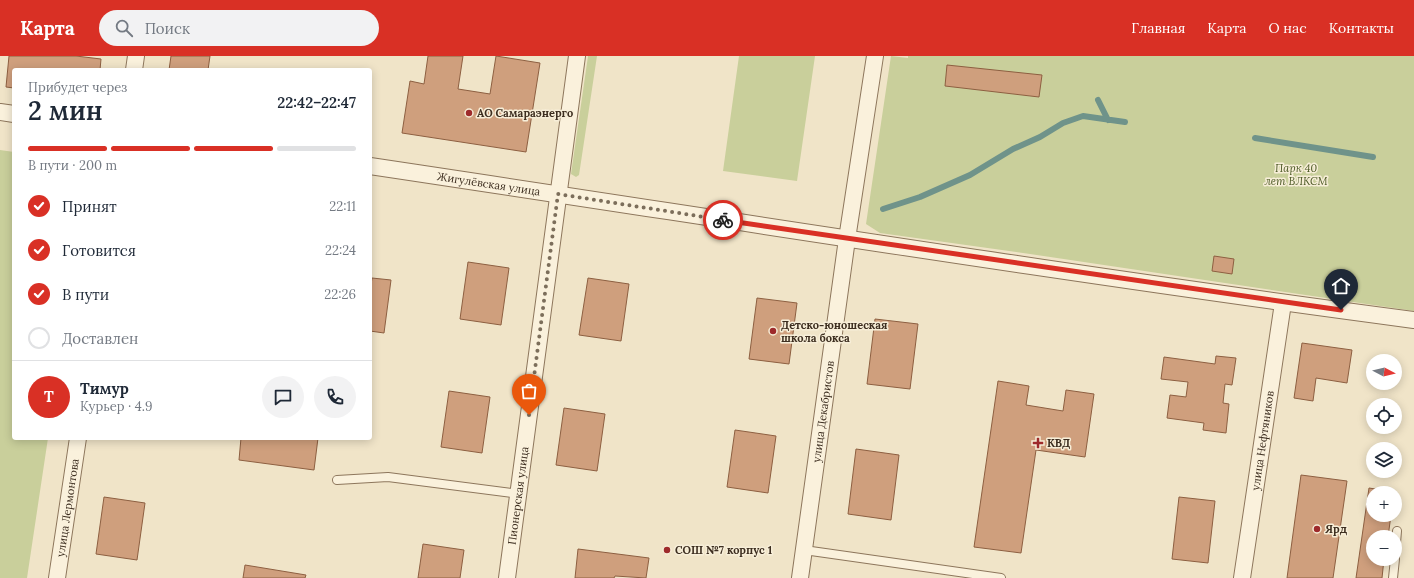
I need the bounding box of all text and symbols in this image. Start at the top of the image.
search box [99,10,379,46]
text: Карта [20,16,75,40]
icon: search [113,17,135,39]
text: Поиск [145,19,190,38]
text: Главная [1131,19,1185,37]
text: Карта [1207,19,1247,37]
text: О нас [1269,19,1307,37]
text: Контакты [1329,19,1394,37]
text: Прибудет через [28,79,127,96]
text: 22:42–22:47 [277,93,356,112]
text: 2 мин [28,94,103,127]
place label: АО Самараэнерго [477,106,573,120]
marker: АО Самараэнерго [464,108,474,118]
text: В пути · 200 m [28,157,117,174]
park label: Парк 40 лет ВЛКСМ [1263,161,1328,188]
street label: Жигулёвская улица [436,169,542,199]
icon: check [28,195,50,217]
text: Принят [62,197,117,216]
text: 22:11 [329,198,356,215]
courier [703,200,743,240]
icon: bike [712,209,734,231]
icon: check [28,239,50,261]
text: Готовится [62,241,136,260]
text: 22:24 [325,242,356,259]
pin [1324,269,1358,310]
icon: home [1330,275,1352,297]
icon: check [28,283,50,305]
text: В пути [62,285,109,304]
text: 22:26 [324,286,356,303]
place label: Детско-юношеская школа бокса [781,318,888,345]
marker: Детско-юношеская школа бокса [768,326,778,336]
text: Доставлен [62,329,138,348]
north arrow [1366,354,1402,390]
map controls [1366,354,1402,566]
street label: улица Декабристов [809,359,837,463]
pin [512,374,546,415]
button: chat [262,376,304,418]
button: phone [314,376,356,418]
text: Тимур [80,379,129,398]
icon: bag [518,380,540,402]
text: Т [44,387,54,406]
street label: улица Нефтяников [1248,389,1277,491]
text: Курьер · 4.9 [80,398,152,415]
button: locate [1366,398,1402,434]
place label: КВД [1047,436,1070,450]
marker: КВД [1032,437,1044,449]
button: layers [1366,442,1402,478]
street label: Пионерская улица [505,445,532,546]
street label: улица Лермонтова [53,457,82,558]
button: + [1366,486,1402,522]
place label: Ярд [1325,522,1348,536]
marker: Ярд [1312,524,1322,534]
button: − [1366,530,1402,566]
place label: СОШ №7 корпус 1 [675,543,773,557]
marker: СОШ №7 корпус 1 [662,545,672,555]

